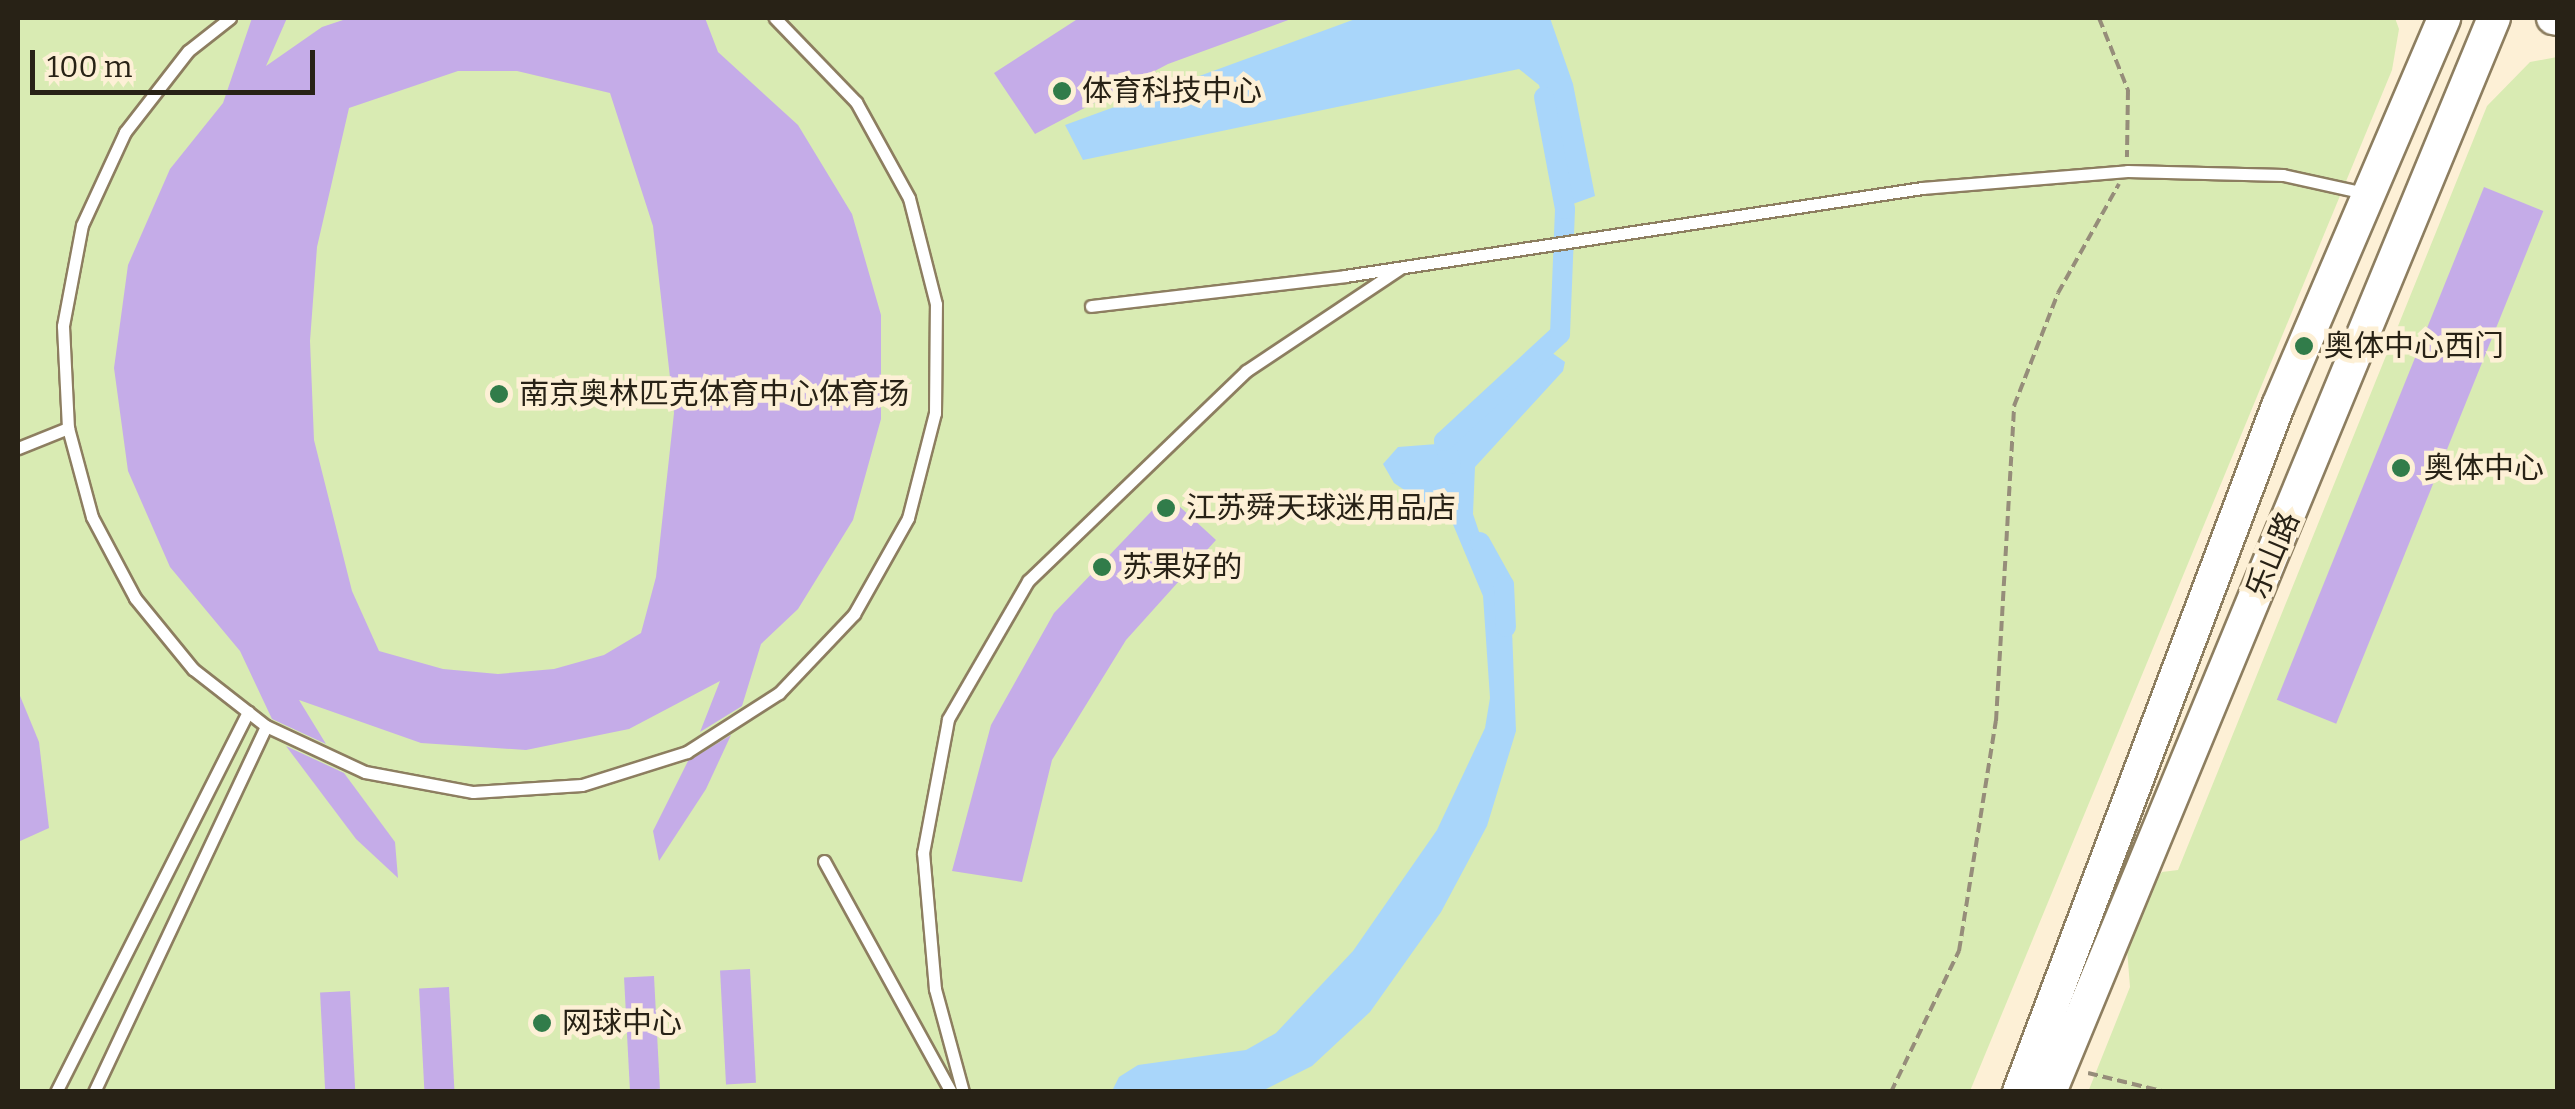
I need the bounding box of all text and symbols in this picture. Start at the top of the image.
scale bar [35,30,320,92]
text: 100 m [47,49,132,85]
place label: 体育科技中心 [1082,73,1262,109]
marker: 体育科技中心 [1051,80,1073,102]
place label: 奥体中心西门 [2324,328,2504,364]
marker: 奥体中心西门 [2293,335,2315,357]
place label: 南京奥林匹克体育中心体育场 [519,376,909,412]
marker: 南京奥林匹克体育中心体育场 [488,383,510,405]
place label: 奥体中心 [2424,450,2544,486]
marker: 奥体中心 [2388,455,2414,481]
place label: 江苏舜天球迷用品店 [1186,490,1456,526]
marker: 江苏舜天球迷用品店 [1155,497,1177,519]
street label: 乐山路 [2239,507,2307,603]
place label: 苏果好的 [1122,549,1242,585]
marker: 苏果好的 [1091,556,1113,578]
place label: 网球中心 [562,1005,682,1041]
marker: 网球中心 [531,1012,553,1034]

